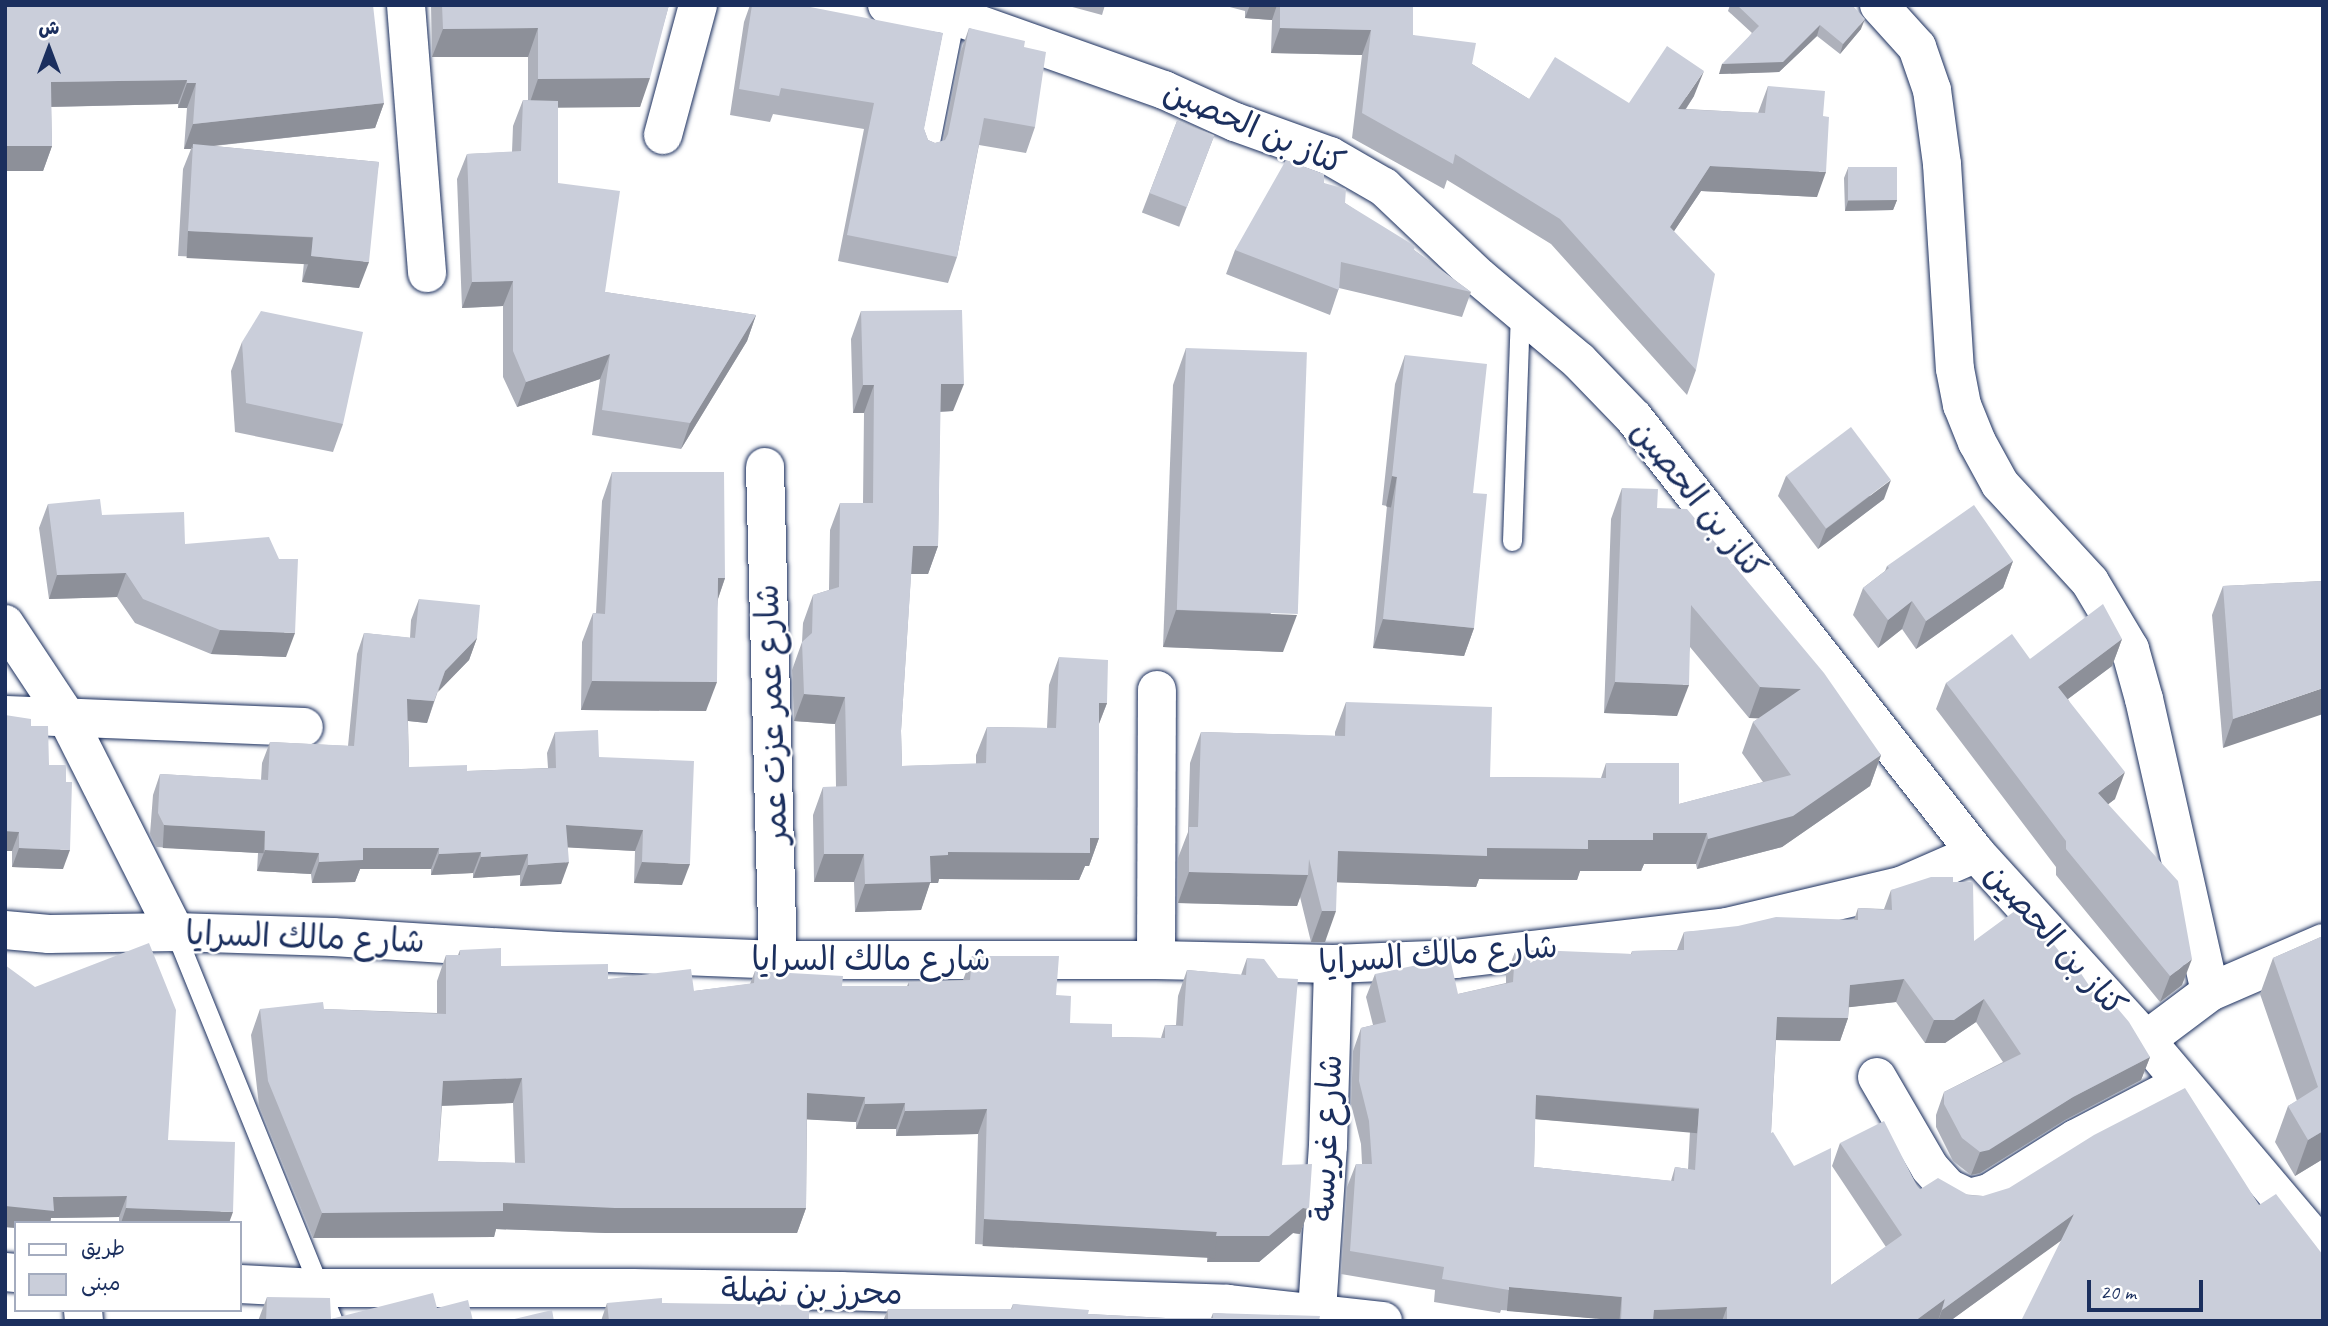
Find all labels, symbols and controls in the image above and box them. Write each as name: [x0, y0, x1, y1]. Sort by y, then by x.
north arrow: [14, 14, 84, 84]
text: ش: [39, 16, 59, 40]
street label: كناز بن الحصين: [1157, 72, 1351, 184]
street label: كناز بن الحصين: [1622, 413, 1774, 587]
street label: شارع عمر عزت عمر: [748, 583, 796, 845]
street label: كناز بن الحصين: [1976, 855, 2134, 1025]
street label: شارع مالك السرايا: [185, 914, 425, 962]
street label: شارع مالك السرايا: [1317, 927, 1559, 983]
street label: شارع مالك السرايا: [751, 940, 991, 980]
street label: شارع غريسة: [1303, 1053, 1351, 1223]
legend: [14, 1221, 242, 1312]
text: طريق: [81, 1235, 125, 1261]
scale bar: [2090, 1266, 2206, 1310]
text: مبنى: [81, 1270, 120, 1296]
street label: محرز بن نضلة: [721, 1271, 903, 1313]
text: 20 m: [2100, 1279, 2136, 1305]

